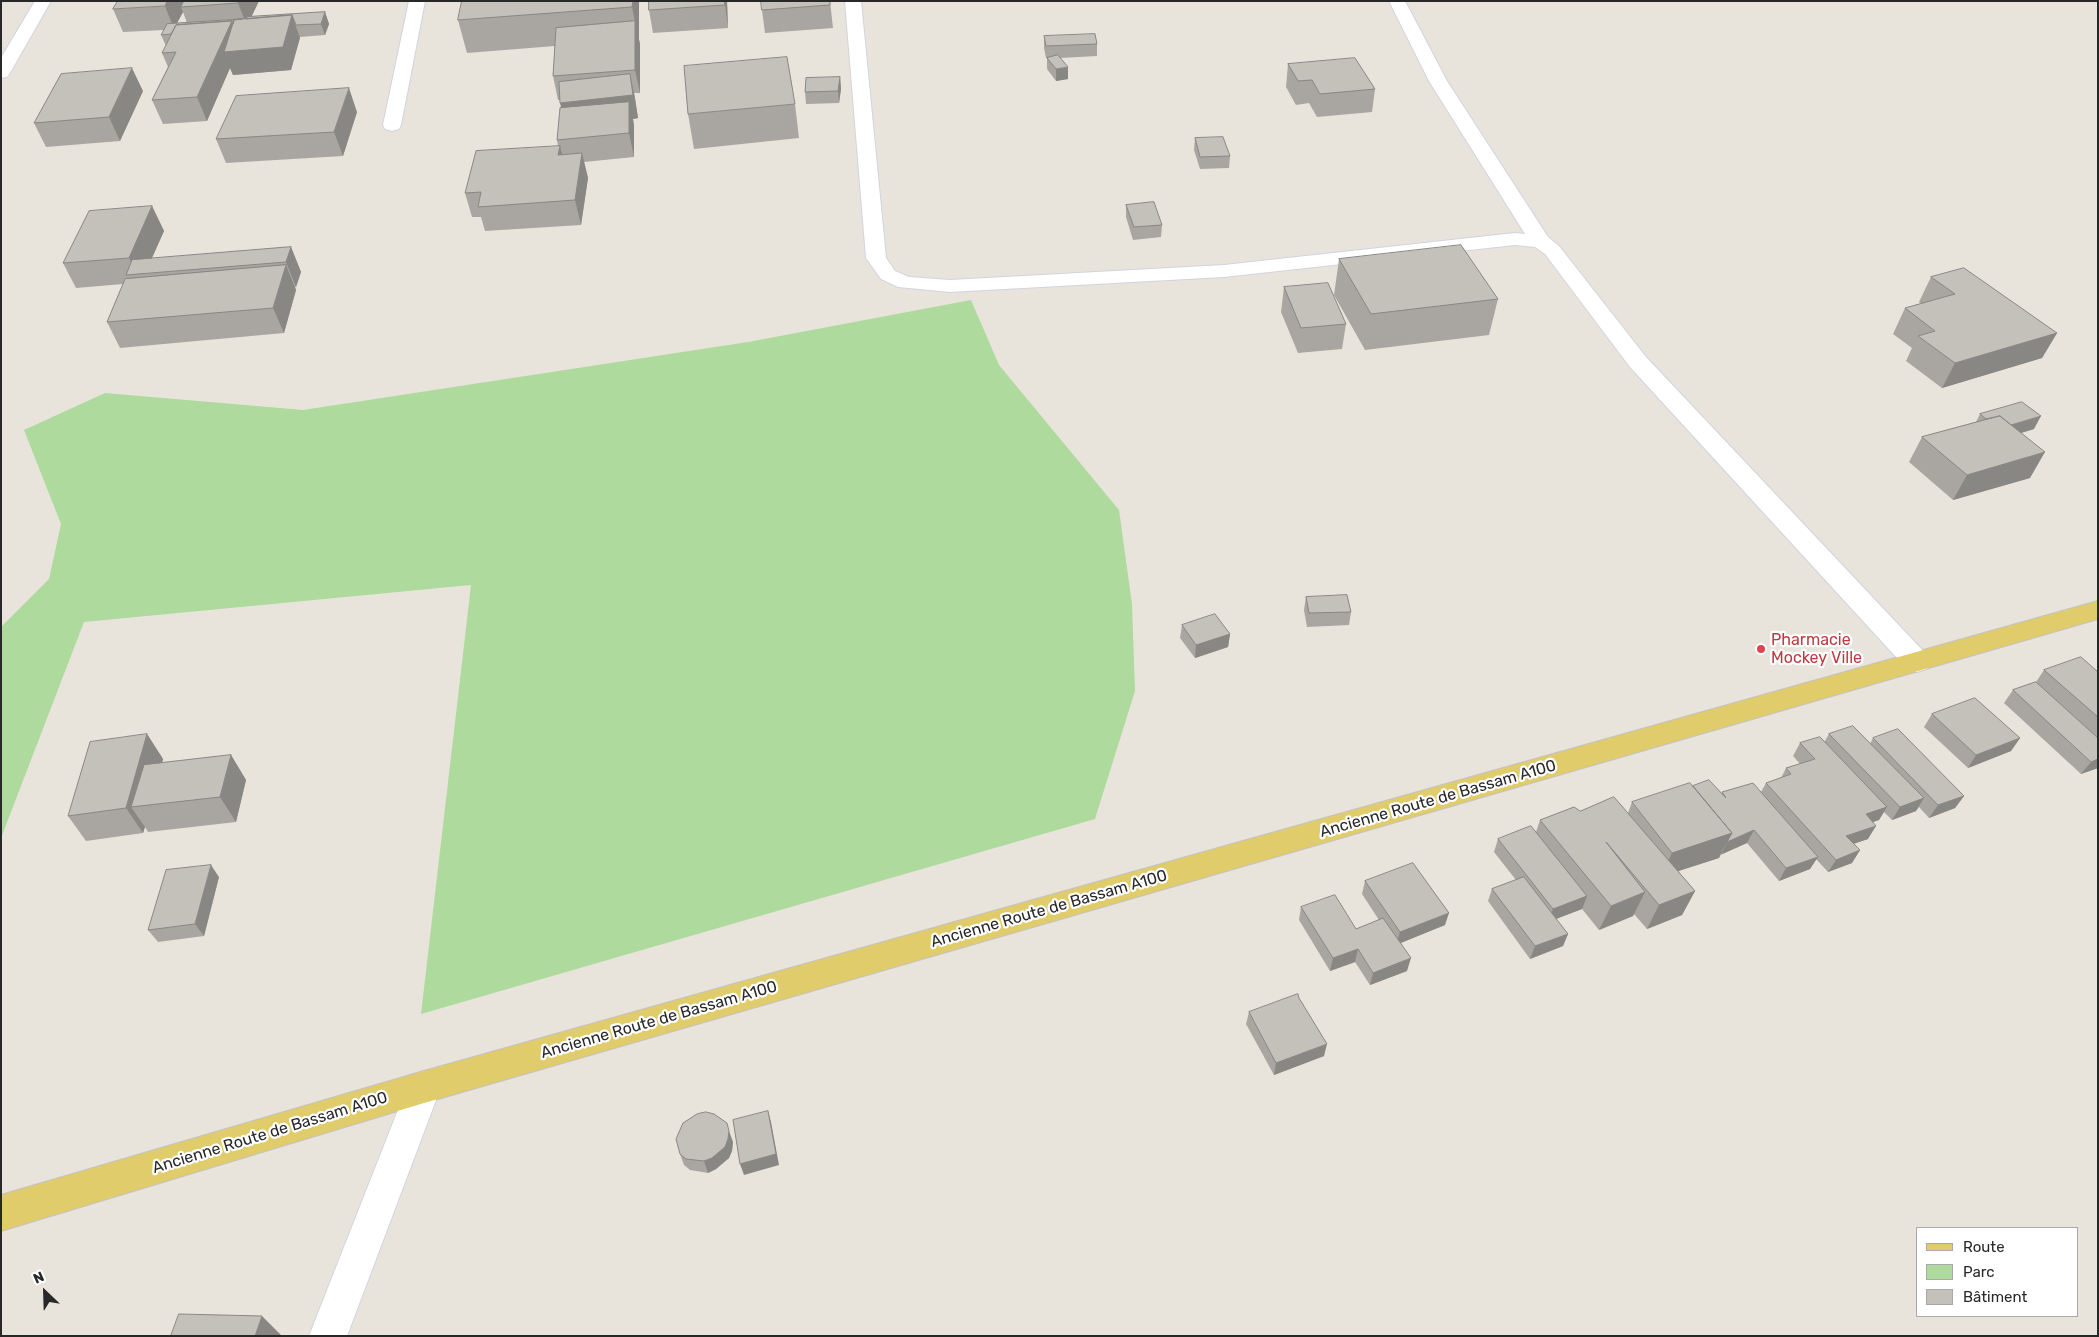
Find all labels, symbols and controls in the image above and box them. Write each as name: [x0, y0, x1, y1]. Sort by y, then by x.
place label: Pharmacie Mockey Ville: [1771, 630, 1862, 668]
marker: Pharmacie Mockey Ville: [1755, 643, 1767, 655]
street label: Ancienne Route de Bassam A100: [1318, 756, 1558, 842]
street label: Ancienne Route de Bassam A100: [929, 866, 1169, 952]
street label: Ancienne Route de Bassam A100: [539, 977, 779, 1063]
street label: Ancienne Route de Bassam A100: [150, 1088, 390, 1178]
legend: [1916, 1227, 2079, 1317]
text: Route: [1963, 1238, 2005, 1256]
text: Parc: [1963, 1263, 1995, 1281]
north arrow: [20, 1267, 70, 1317]
text: N: [31, 1268, 47, 1288]
text: Bâtiment: [1963, 1288, 2027, 1306]

